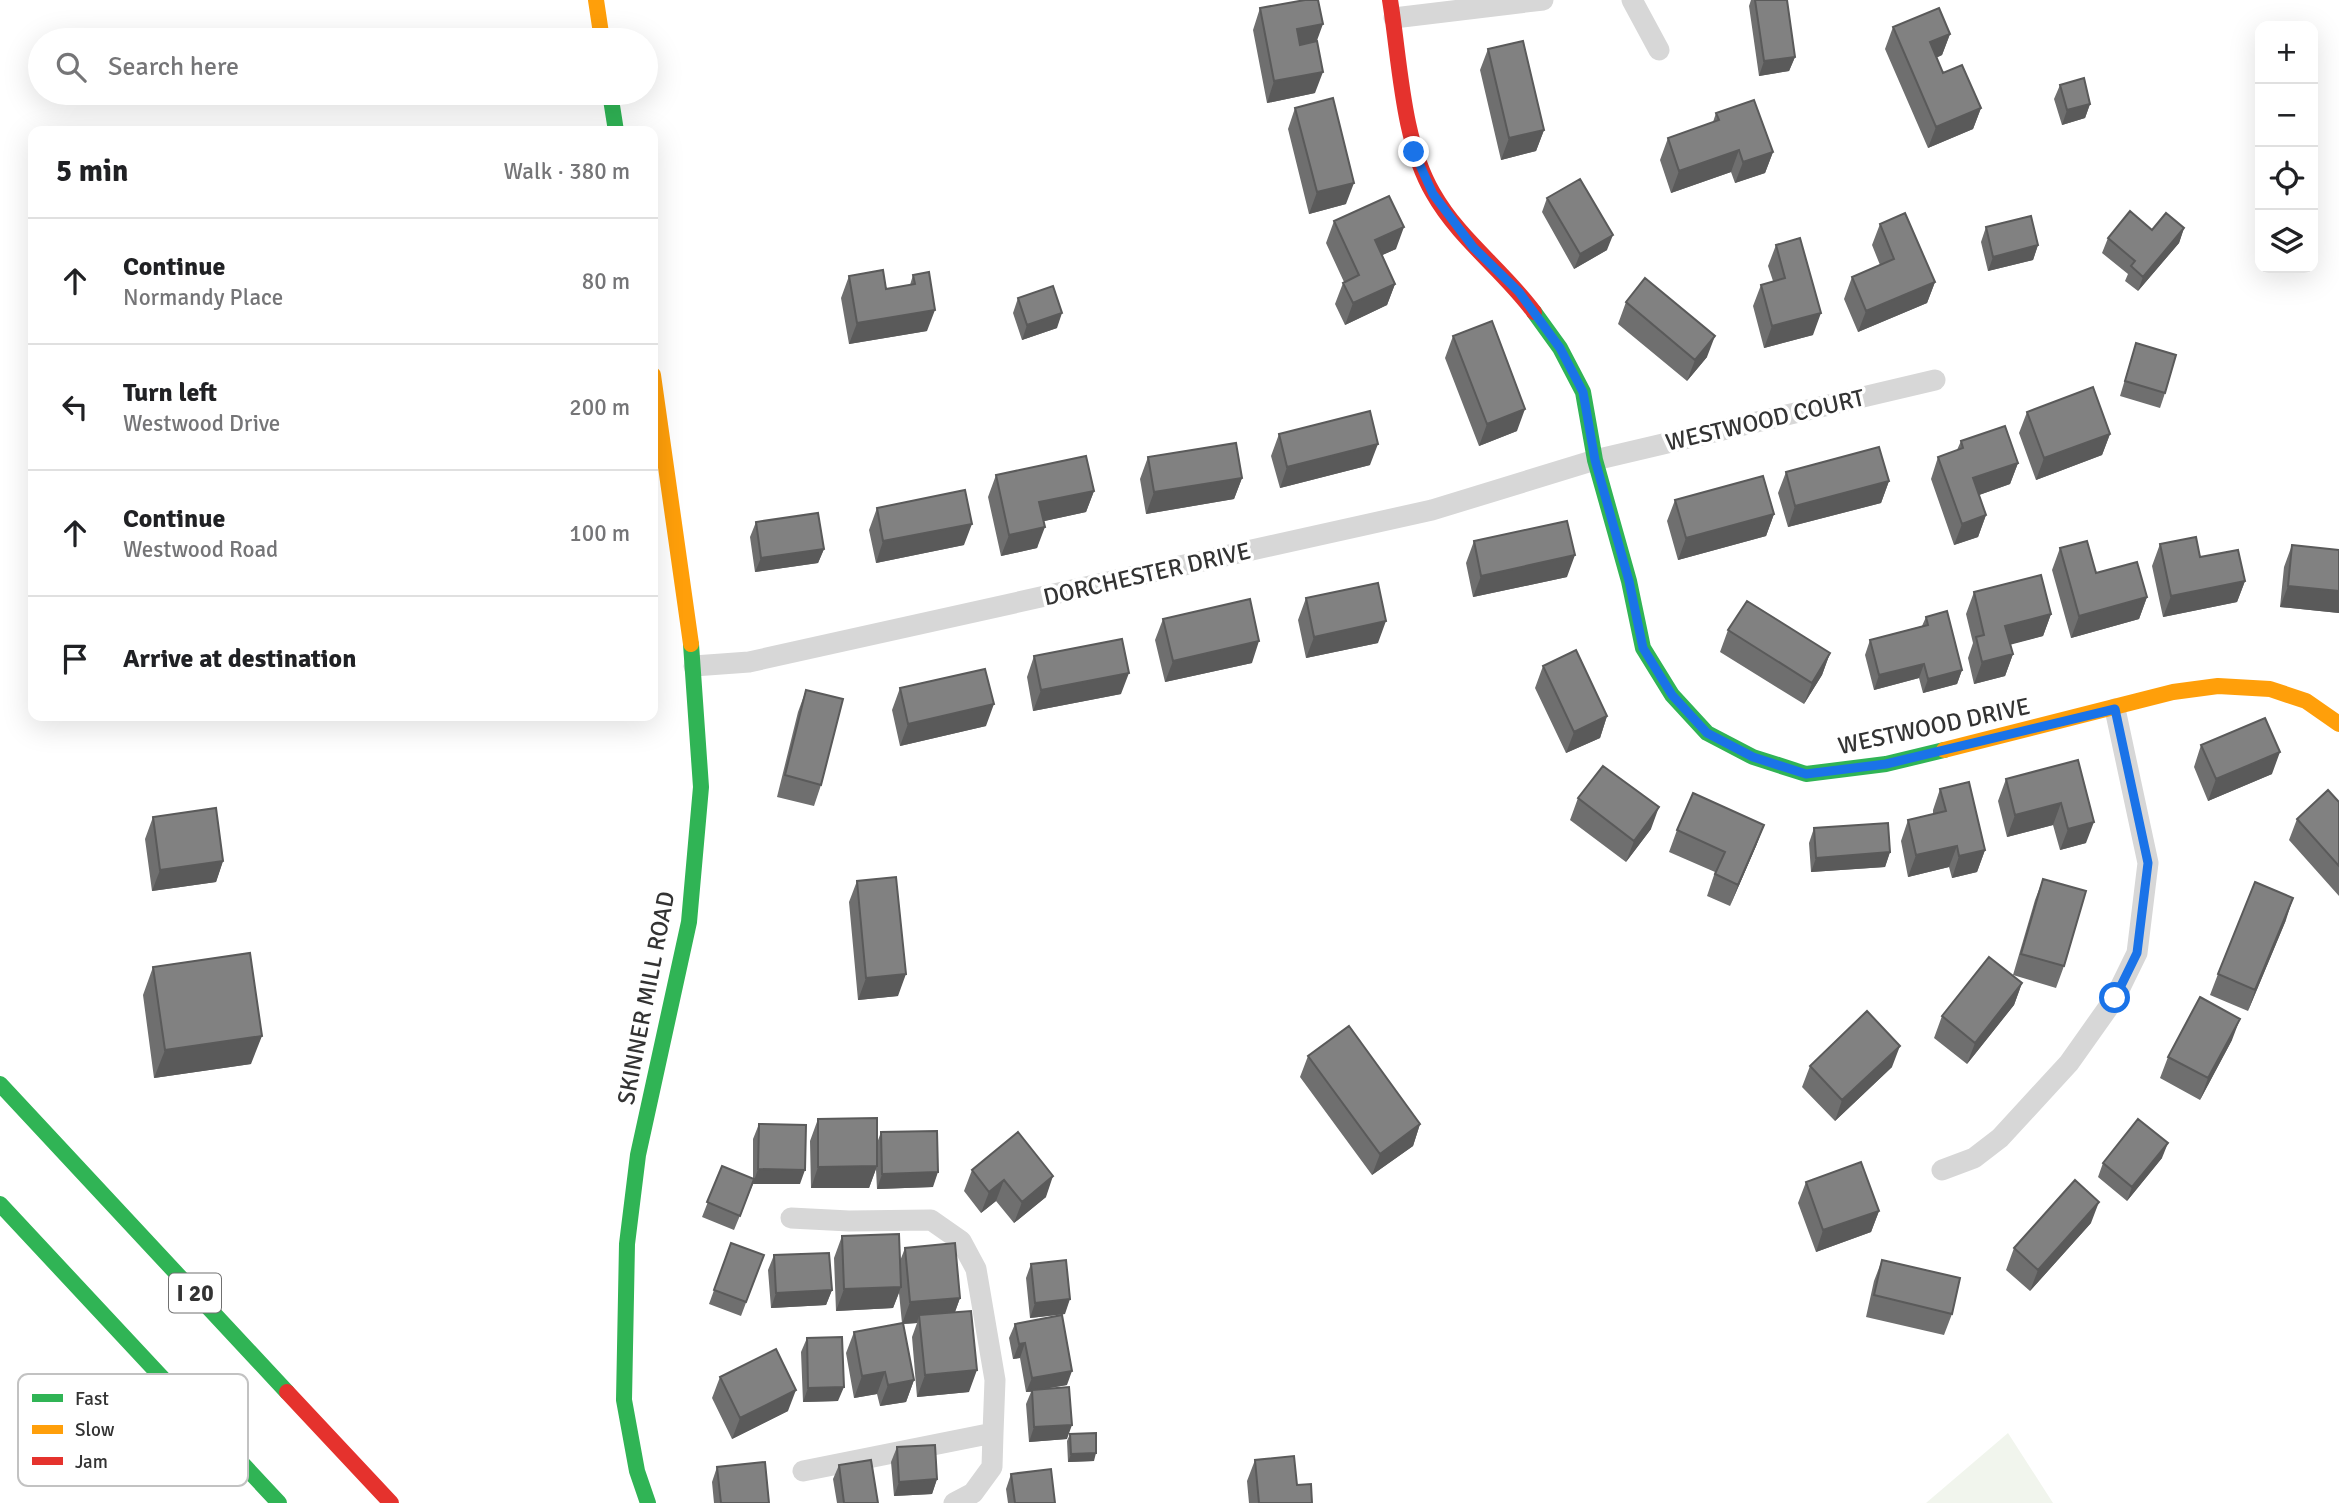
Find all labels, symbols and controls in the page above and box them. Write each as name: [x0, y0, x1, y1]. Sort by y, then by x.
map controls: [2255, 21, 2318, 273]
button: +: [2255, 21, 2318, 84]
search box: [28, 28, 658, 105]
icon: search: [52, 48, 90, 86]
text: Search here: [108, 51, 239, 83]
button: −: [2255, 84, 2318, 147]
route end: [1398, 136, 1429, 167]
button: locate: [2255, 147, 2318, 210]
text: 5 min: [56, 153, 128, 190]
text: Walk · 380 m: [504, 157, 630, 186]
button: layers: [2255, 210, 2318, 273]
text: Continue: [123, 251, 225, 283]
icon: ahead: [56, 262, 94, 300]
text: 80 m: [582, 267, 630, 296]
text: Normandy Place: [123, 283, 283, 312]
text: Turn left: [123, 377, 217, 409]
street label: WESTWOOD COURT: [1663, 382, 1868, 457]
icon: left: [56, 388, 94, 426]
text: 200 m: [569, 393, 630, 422]
text: Westwood Drive: [123, 409, 280, 438]
text: Continue: [123, 503, 225, 535]
icon: ahead: [56, 514, 94, 552]
text: 100 m: [569, 519, 630, 548]
text: Westwood Road: [123, 535, 278, 564]
street label: DORCHESTER DRIVE: [1040, 536, 1254, 612]
icon: arrive: [56, 640, 94, 678]
text: Arrive at destination: [123, 643, 356, 675]
street label: WESTWOOD DRIVE: [1835, 691, 2033, 761]
street label: SKINNER MILL ROAD: [611, 889, 681, 1107]
route start: [2099, 982, 2130, 1013]
road number: I 20: [169, 1274, 221, 1312]
legend: [18, 1374, 248, 1486]
text: Fast: [75, 1387, 109, 1411]
text: Slow: [75, 1418, 115, 1442]
text: Jam: [75, 1450, 108, 1474]

